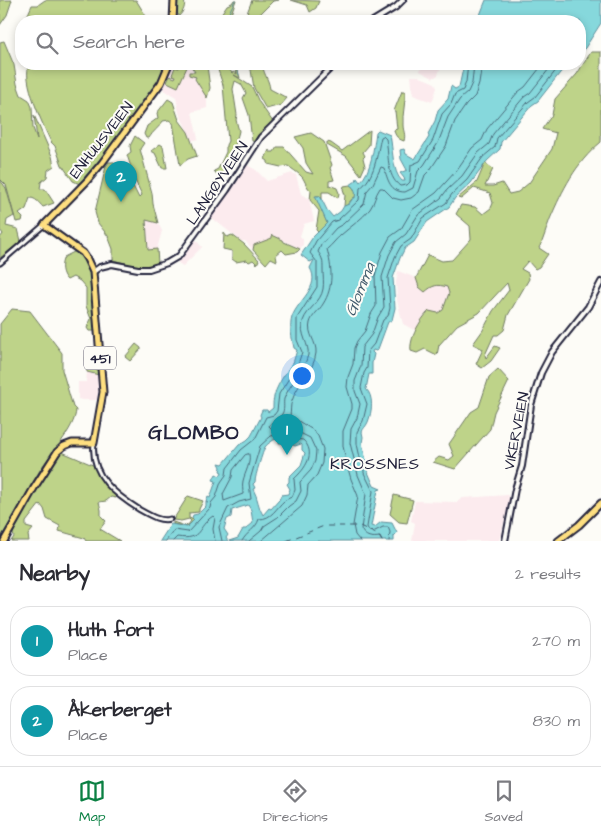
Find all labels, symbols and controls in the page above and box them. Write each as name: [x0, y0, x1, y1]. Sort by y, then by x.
search box: [15, 15, 586, 70]
icon: search: [33, 29, 61, 57]
text: Search here: [73, 29, 185, 56]
street label: ENHUUSVEIEN: [65, 97, 138, 183]
street label: LANGØYVEIEN: [182, 137, 253, 229]
pin: 2: [105, 161, 137, 202]
water label: Glomma: [339, 259, 381, 319]
road number: 451: [84, 346, 116, 369]
your location: [289, 363, 315, 389]
street label: VIKERVEIEN: [499, 390, 534, 472]
pin: 1: [271, 414, 303, 455]
district label: GLOMBO: [148, 419, 240, 447]
district label: KROSSNES: [330, 453, 420, 475]
text: Nearby: [20, 559, 90, 588]
text: 2 results: [515, 563, 581, 585]
text: Huth fort: [68, 617, 154, 644]
text: 1: [36, 630, 38, 652]
text: 270 m: [532, 630, 580, 652]
text: Place: [68, 644, 108, 666]
text: Åkerberget: [68, 697, 172, 724]
text: 2: [32, 710, 42, 732]
text: 830 m: [533, 710, 580, 732]
text: Place: [68, 724, 108, 746]
tab: Map: [78, 777, 106, 827]
tab: Directions: [263, 777, 328, 827]
tab: Saved: [485, 777, 523, 827]

